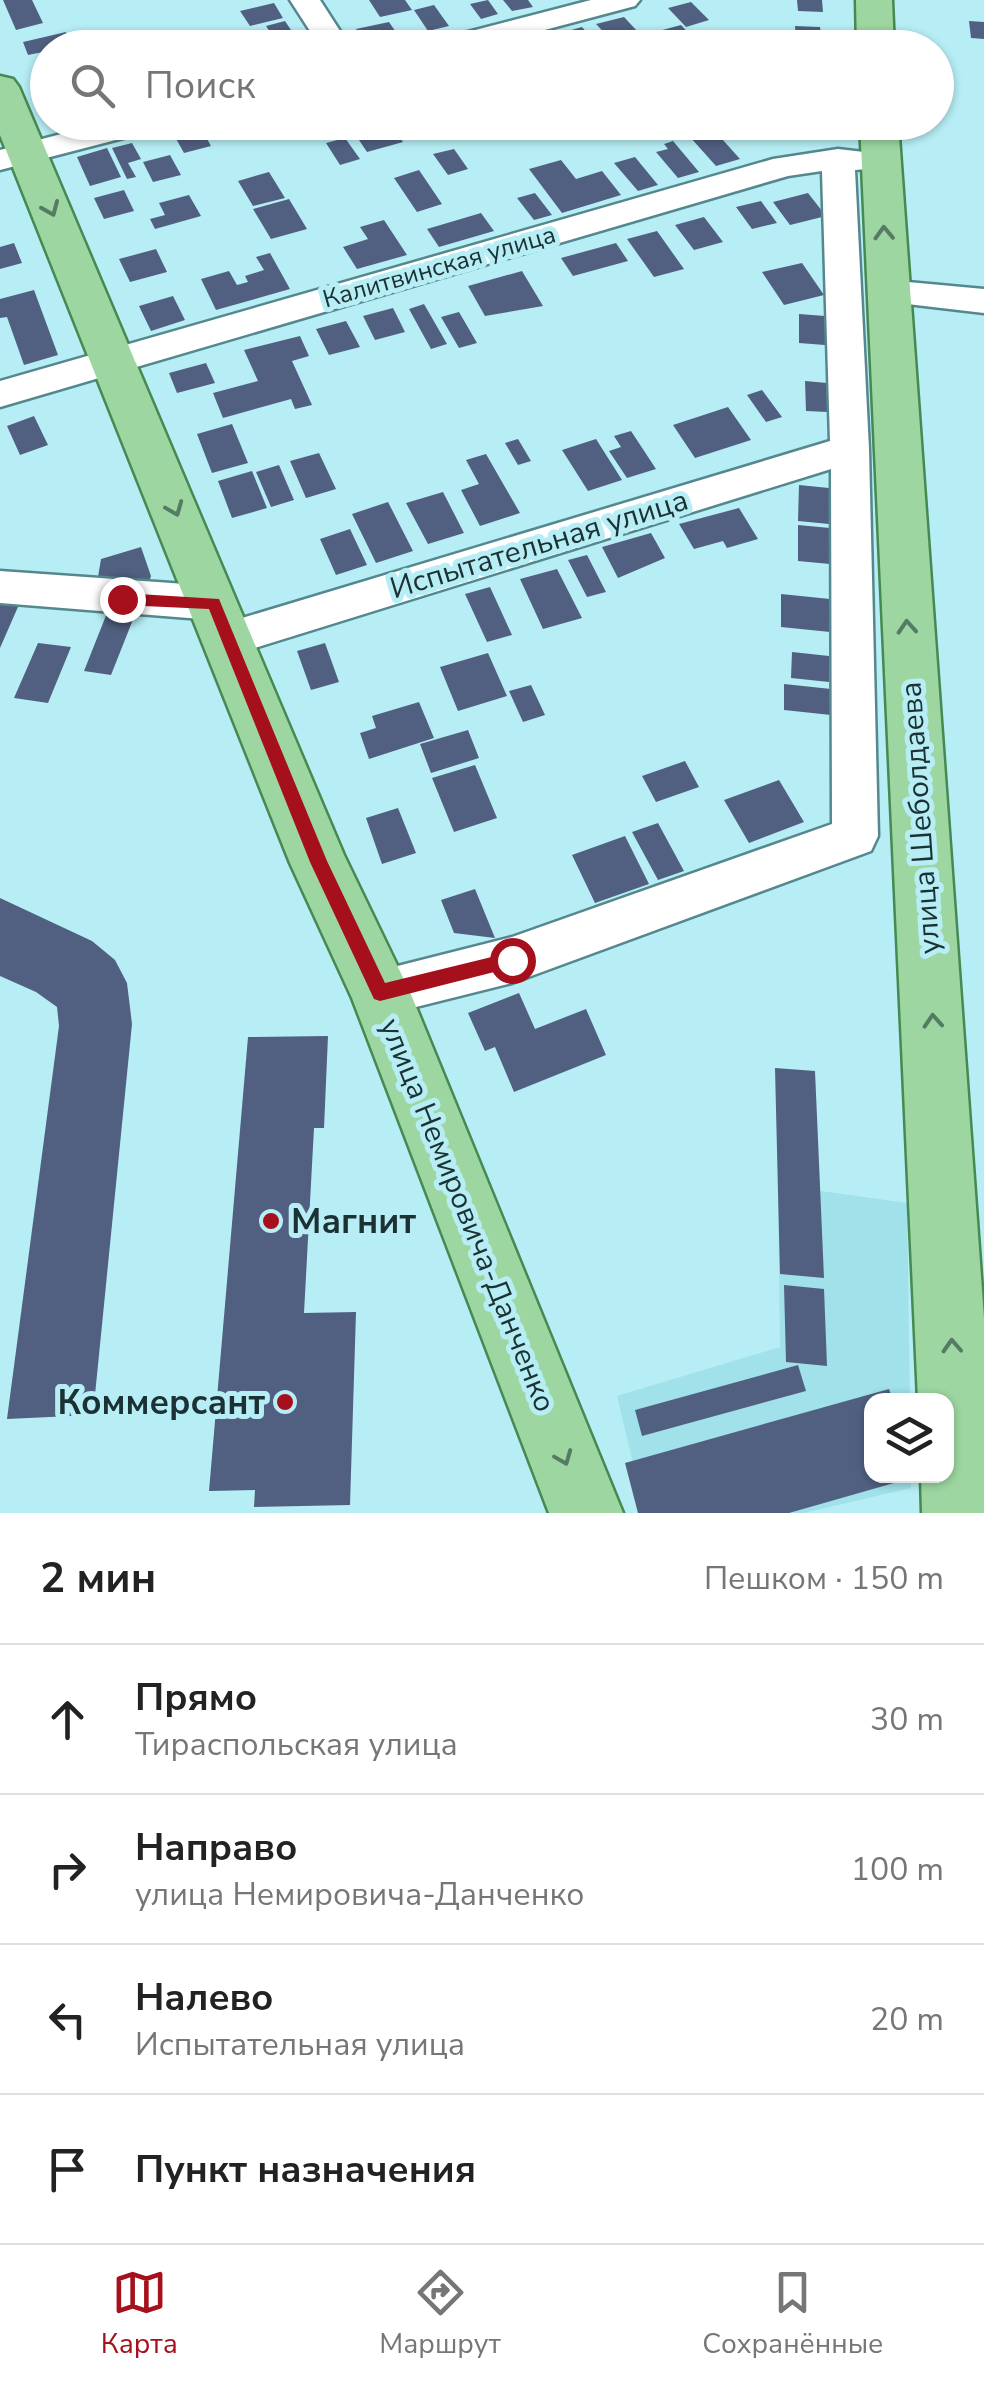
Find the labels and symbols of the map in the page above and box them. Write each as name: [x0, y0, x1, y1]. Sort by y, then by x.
one-way arrow: [40, 199, 60, 217]
street label: Калитвинская улица: [319, 217, 560, 316]
one-way arrow: [873, 224, 894, 240]
street label: Испытательная улица: [385, 480, 693, 609]
one-way arrow: [164, 500, 184, 517]
route end: [100, 577, 146, 623]
one-way arrow: [897, 619, 919, 635]
street label: улица Шеболдаева: [891, 680, 950, 956]
route start: [490, 938, 536, 984]
street label: улица Немировича-Данченко: [370, 1012, 565, 1418]
one-way arrow: [923, 1013, 944, 1029]
place label: Магнит: [291, 1198, 416, 1245]
marker: Магнит: [260, 1210, 282, 1232]
one-way arrow: [942, 1337, 963, 1353]
place label: Коммерсант: [58, 1379, 265, 1426]
marker: Коммерсант: [274, 1391, 296, 1413]
one-way arrow: [552, 1448, 572, 1465]

